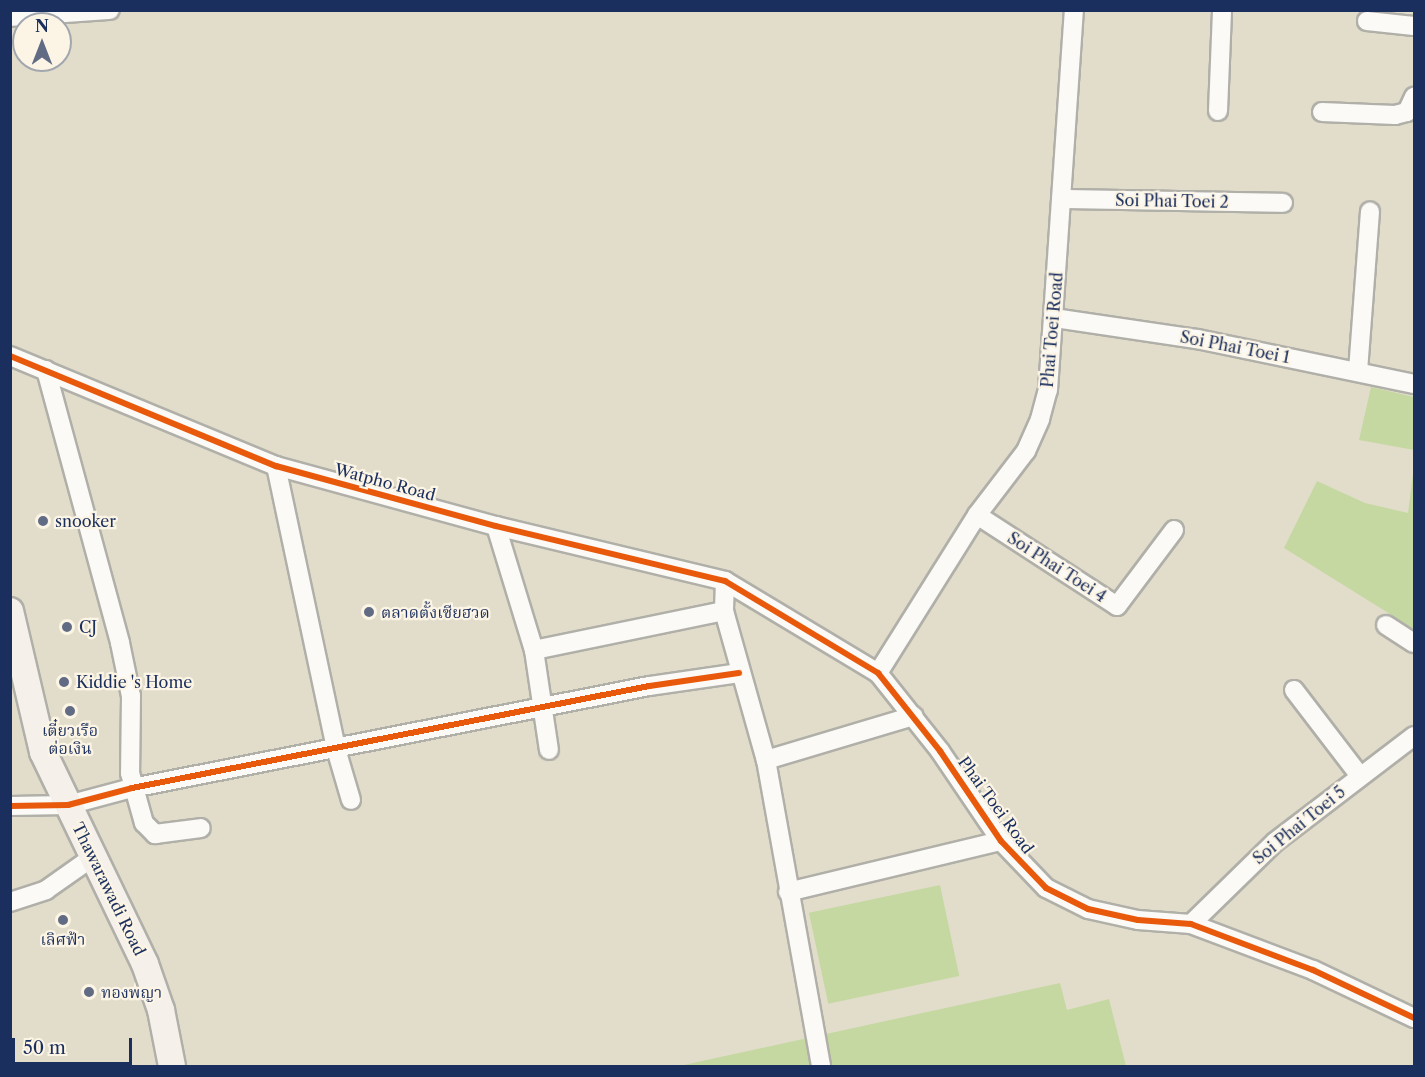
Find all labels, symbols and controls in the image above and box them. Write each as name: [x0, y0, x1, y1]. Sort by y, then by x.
north arrow: [12, 12, 72, 72]
text: N: [35, 16, 49, 36]
street label: Soi Phai Toei 2: [1115, 190, 1229, 212]
street label: Phai Toei Road: [1037, 271, 1067, 389]
street label: Soi Phai Toei 1: [1178, 327, 1292, 367]
street label: Watpho Road: [332, 459, 438, 505]
place label: snooker: [55, 511, 116, 531]
marker: snooker: [36, 514, 50, 528]
street label: Soi Phai Toei 4: [1004, 528, 1110, 606]
place label: ตลาดตั้งเซียฮวด: [381, 602, 490, 622]
marker: ตลาดตั้งเซียฮวด: [362, 605, 376, 619]
place label: CJ: [79, 617, 97, 637]
marker: CJ: [60, 620, 74, 634]
place label: Kiddie 's Home: [76, 672, 192, 692]
marker: Kiddie 's Home: [57, 675, 71, 689]
marker: เตี๋ยวเรือ ต่อเงิน: [63, 704, 77, 718]
place label: เตี๋ยวเรือ ต่อเงิน: [42, 720, 98, 758]
street label: Phai Toei Road: [954, 752, 1038, 858]
street label: Soi Phai Toei 5: [1249, 782, 1349, 868]
street label: Thawarawadi Road: [68, 819, 150, 959]
marker: เลิศฟ้า: [56, 913, 70, 927]
place label: เลิศฟ้า: [41, 929, 85, 949]
place label: ทองพญา: [101, 982, 162, 1002]
marker: ทองพญา: [82, 985, 96, 999]
scale bar: [15, 1026, 135, 1064]
text: 50 m: [23, 1037, 66, 1059]

